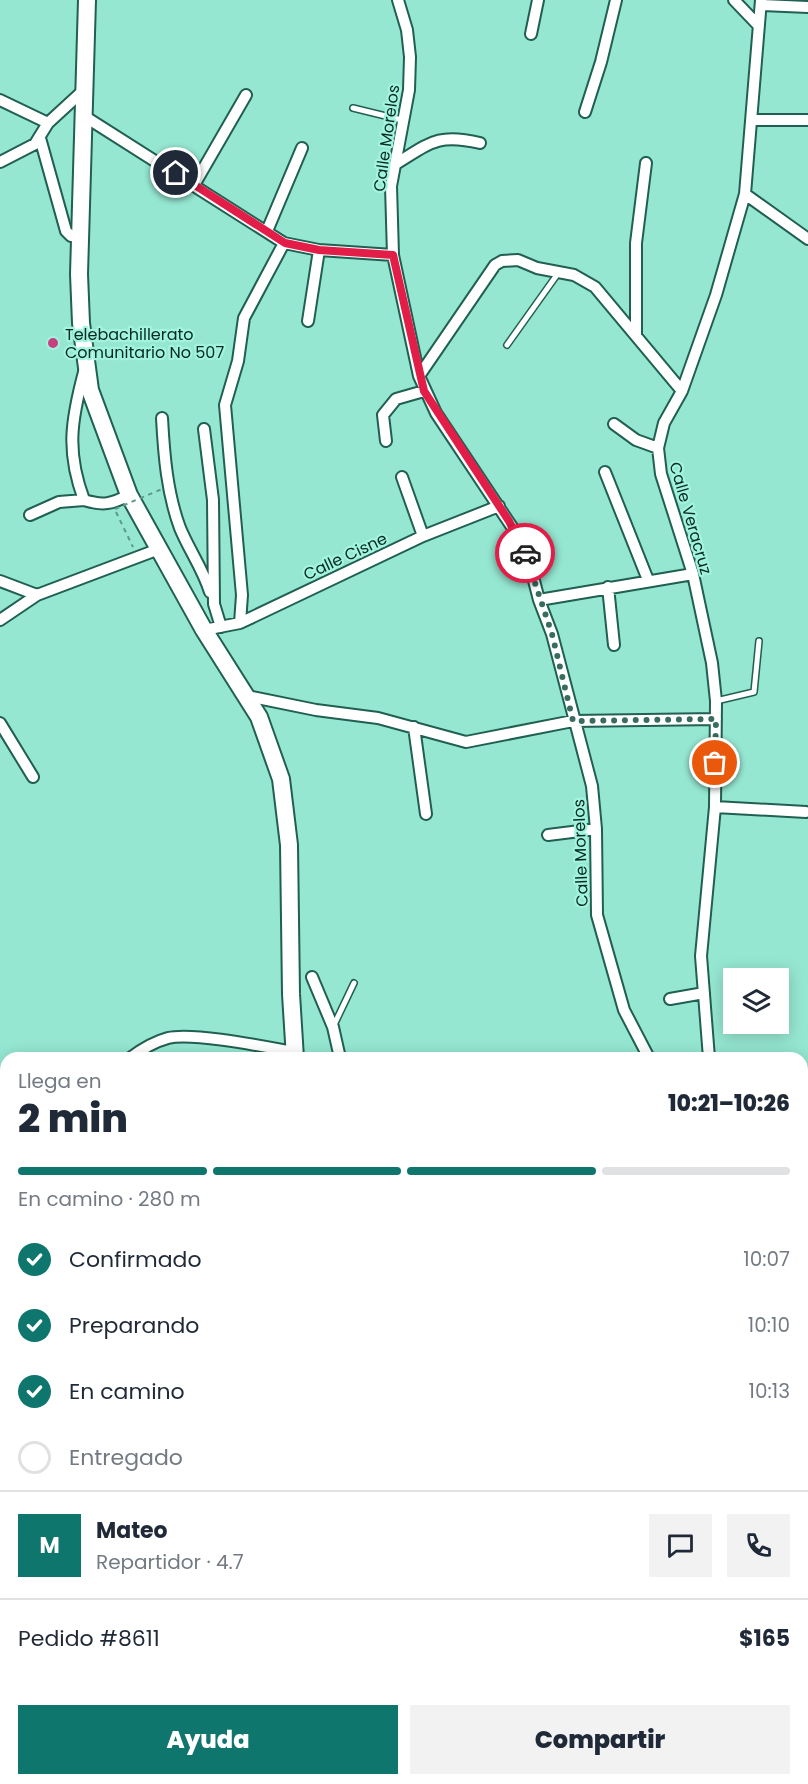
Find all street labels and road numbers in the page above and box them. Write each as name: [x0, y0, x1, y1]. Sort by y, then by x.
street label: Calle Morelos: [368, 83, 405, 193]
street label: Calle Veracruz: [663, 459, 718, 577]
street label: Calle Cisne: [300, 527, 391, 586]
street label: Calle Morelos: [567, 799, 594, 907]

